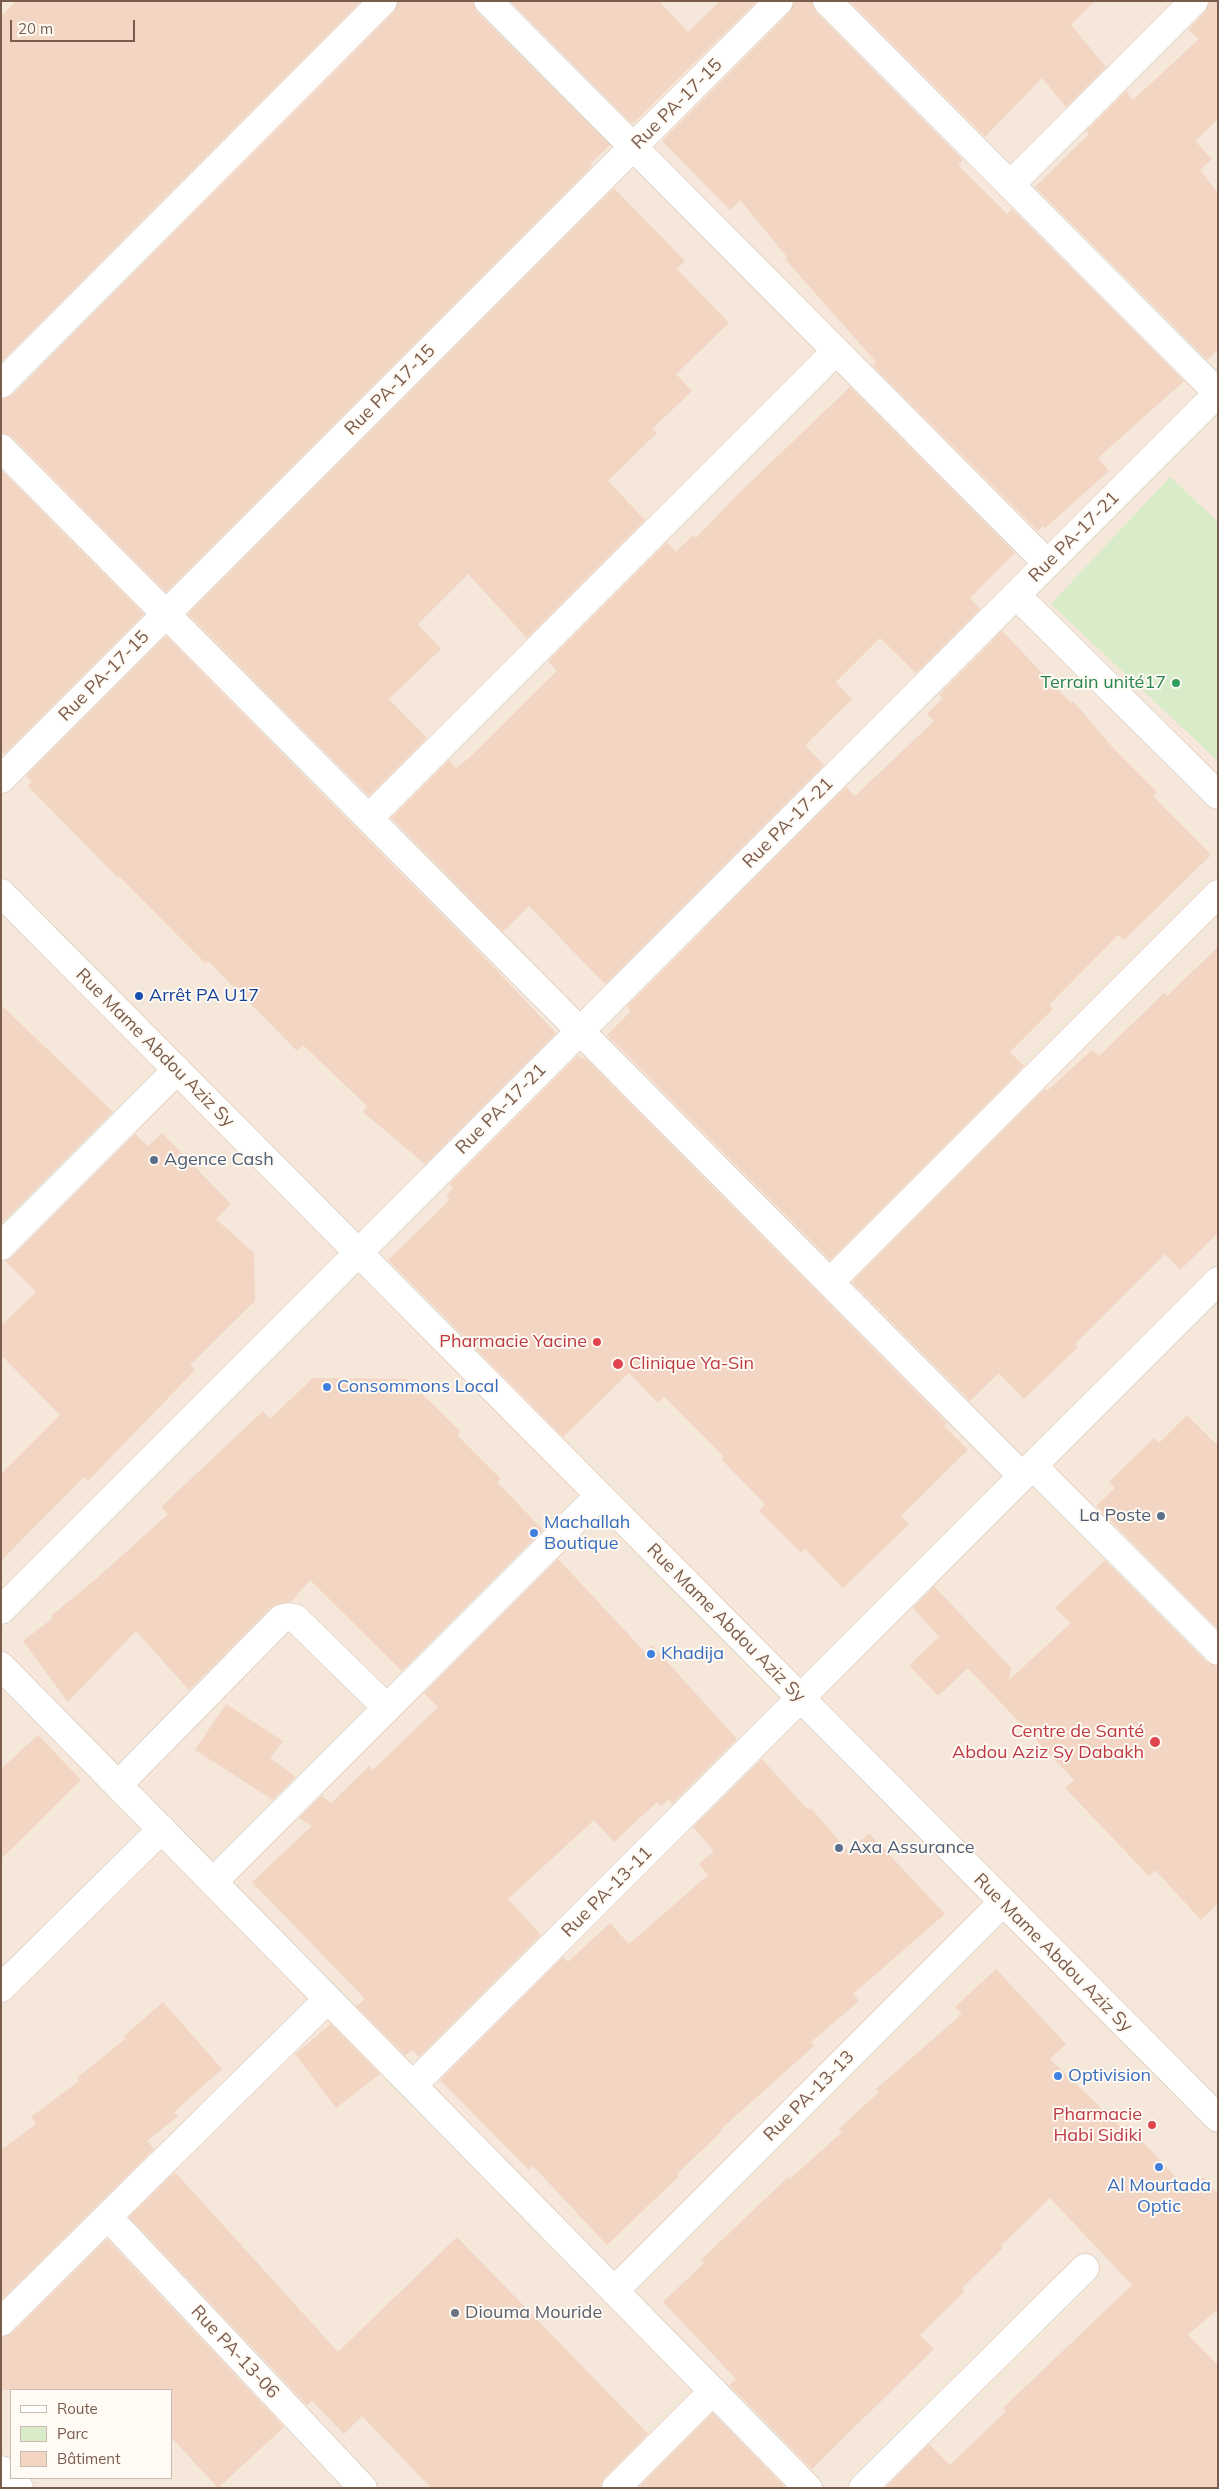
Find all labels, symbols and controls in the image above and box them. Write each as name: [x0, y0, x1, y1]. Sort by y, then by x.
scale bar: [12, 10, 138, 42]
text: 20 m: [18, 19, 53, 38]
street label: Rue PA-17-15: [627, 54, 727, 154]
street label: Rue PA-17-15: [340, 340, 440, 440]
street label: Rue PA-17-21: [1024, 487, 1124, 587]
street label: Rue PA-17-15: [54, 626, 154, 726]
place label: Terrain unité17: [1041, 672, 1166, 694]
marker: Terrain unité17: [1170, 677, 1182, 689]
street label: Rue PA-17-21: [738, 773, 838, 873]
street label: Rue Mame Abdou Aziz Sy: [71, 964, 239, 1132]
place label: Arrêt PA U17: [149, 985, 259, 1007]
marker: Arrêt PA U17: [133, 990, 145, 1002]
street label: Rue PA-17-21: [451, 1059, 551, 1159]
place label: Agence Cash: [164, 1149, 274, 1171]
marker: Agence Cash: [148, 1154, 160, 1166]
place label: Pharmacie Yacine: [439, 1331, 587, 1353]
marker: Pharmacie Yacine: [591, 1336, 603, 1348]
place label: Clinique Ya-Sin: [629, 1353, 754, 1375]
marker: Clinique Ya-Sin: [611, 1357, 625, 1371]
place label: Consommons Local: [337, 1376, 499, 1398]
marker: Consommons Local: [321, 1381, 333, 1393]
place label: La Poste: [1079, 1505, 1151, 1527]
marker: La Poste: [1155, 1510, 1167, 1522]
place label: Machallah Boutique: [544, 1512, 630, 1555]
marker: Machallah Boutique: [528, 1527, 540, 1539]
street label: Rue Mame Abdou Aziz Sy: [642, 1539, 810, 1707]
place label: Khadija: [661, 1643, 724, 1665]
marker: Khadija: [645, 1648, 657, 1660]
place label: Centre de Santé Abdou Aziz Sy Dabakh: [952, 1721, 1144, 1764]
marker: Centre de Santé Abdou Aziz Sy Dabakh: [1148, 1735, 1162, 1749]
place label: Axa Assurance: [849, 1837, 975, 1859]
street label: Rue PA-13-11: [557, 1842, 657, 1942]
marker: Axa Assurance: [833, 1842, 845, 1854]
street label: Rue Mame Abdou Aziz Sy: [969, 1869, 1137, 2037]
street label: Rue PA-13-13: [759, 2046, 859, 2146]
place label: Optivision: [1068, 2065, 1151, 2087]
marker: Optivision: [1052, 2070, 1064, 2082]
place label: Pharmacie Habi Sidiki: [1053, 2104, 1142, 2146]
marker: Pharmacie Habi Sidiki: [1146, 2119, 1158, 2131]
marker: Al Mourtada Optic: [1153, 2161, 1165, 2173]
place label: Al Mourtada Optic: [1107, 2175, 1211, 2218]
street label: Rue PA-13-06: [186, 2301, 284, 2403]
place label: Diouma Mouride: [465, 2302, 602, 2324]
marker: Diouma Mouride: [449, 2307, 461, 2319]
legend: [10, 2389, 172, 2479]
text: Route: [57, 2399, 98, 2418]
text: Parc: [57, 2424, 88, 2443]
text: Bâtiment: [57, 2449, 120, 2468]

